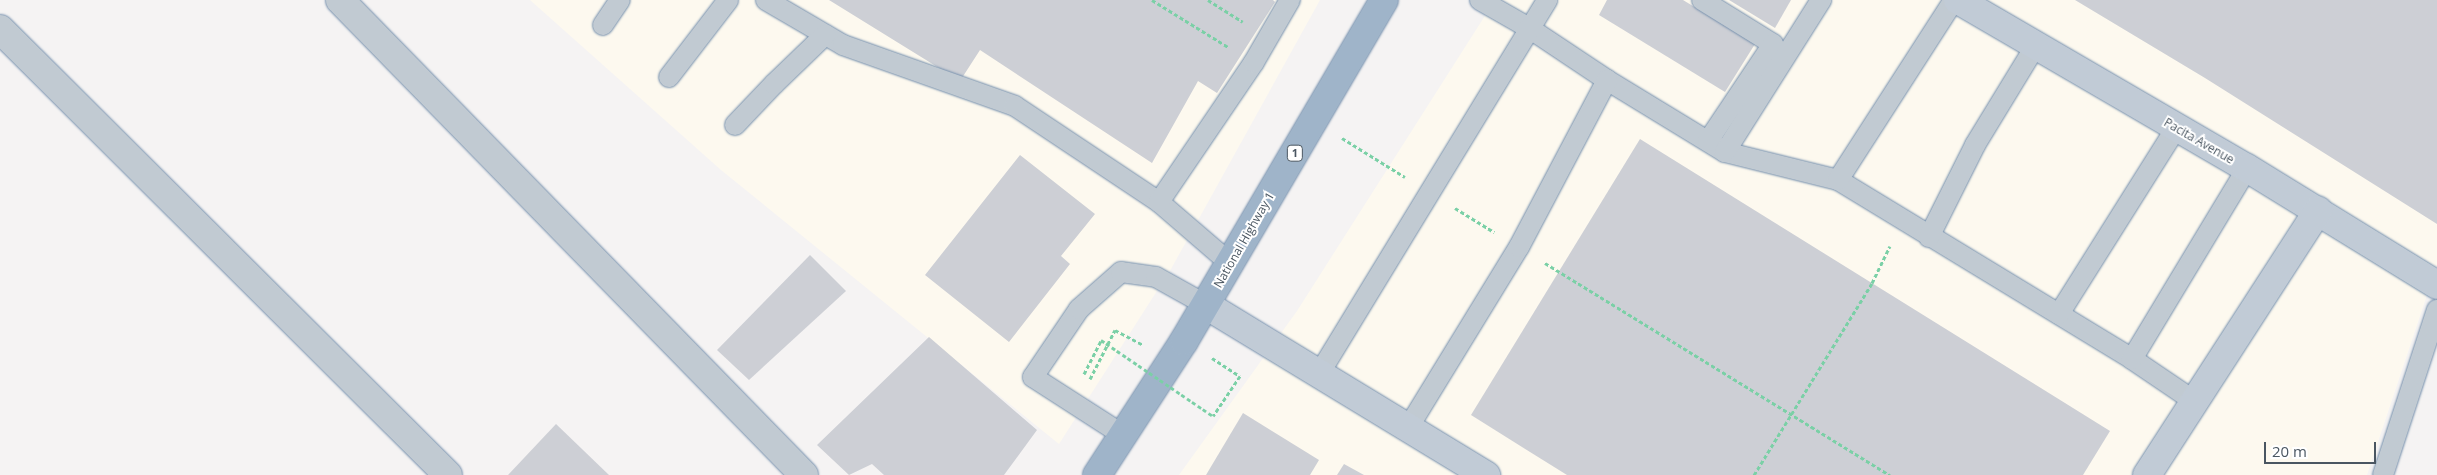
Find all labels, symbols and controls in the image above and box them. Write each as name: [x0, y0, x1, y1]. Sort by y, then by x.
street label: Pacita Avenue: [2161, 115, 2237, 167]
road number: 1: [1286, 144, 1304, 162]
street label: National Highway 1: [1211, 190, 1277, 290]
scale bar: [2267, 432, 2380, 464]
text: 20 m: [2272, 441, 2307, 461]

